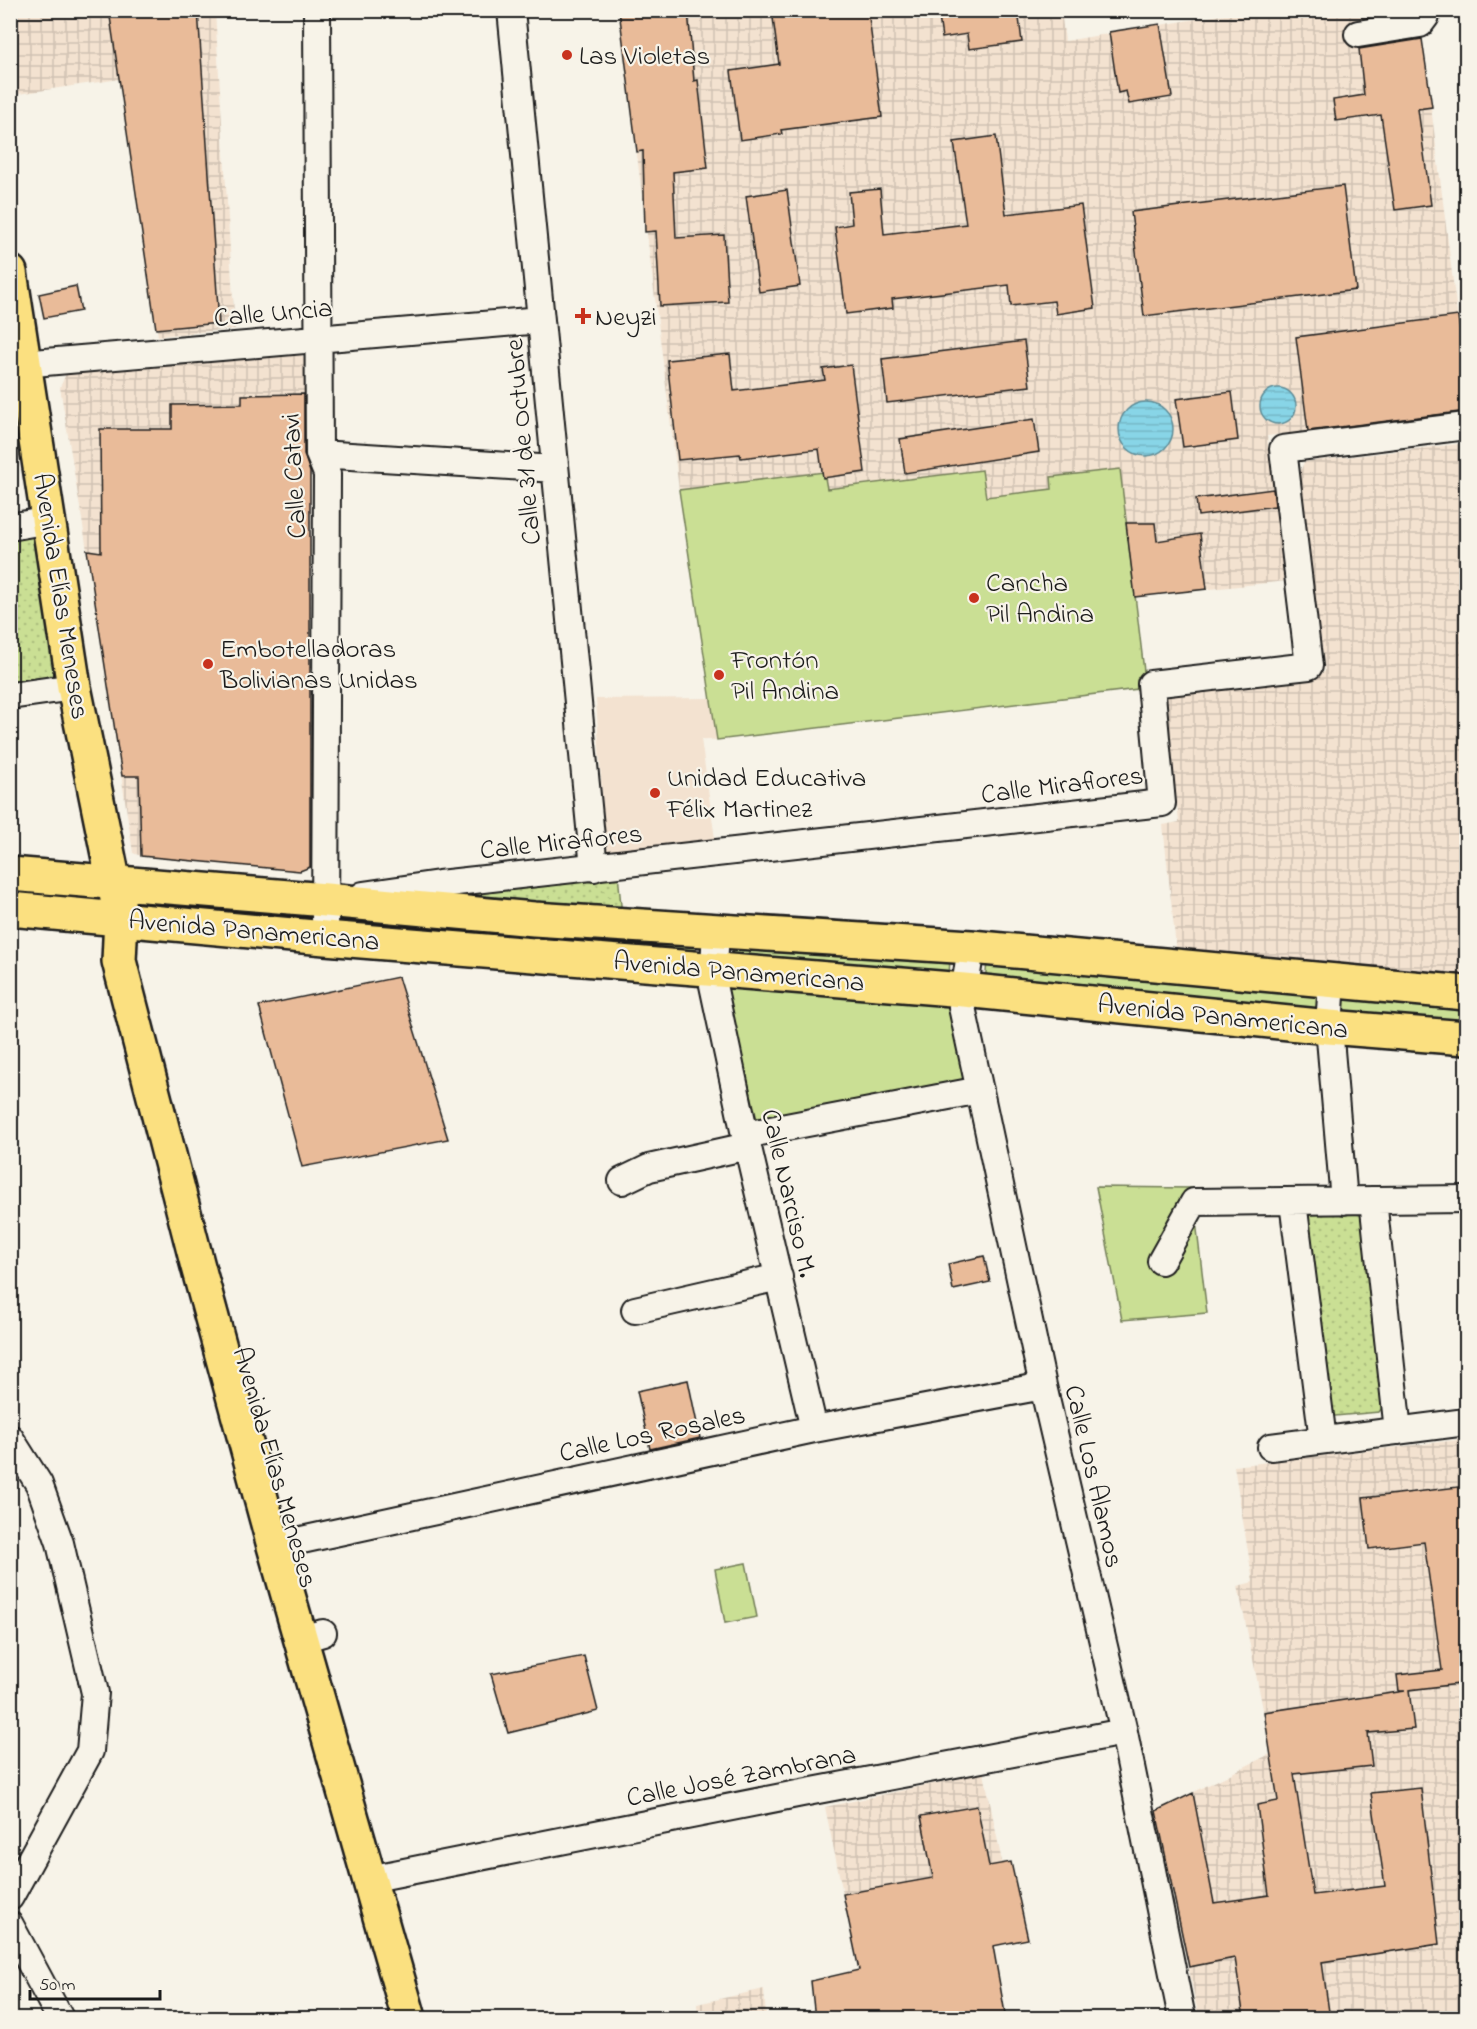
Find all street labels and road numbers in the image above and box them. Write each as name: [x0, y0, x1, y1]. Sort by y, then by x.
street label: Calle Uncia: [212, 290, 334, 339]
street label: Calle 31 de Octubre: [496, 336, 553, 546]
street label: Calle Catavi: [273, 412, 318, 540]
street label: Avenida Elías Meneses: [21, 470, 98, 722]
street label: Calle Miraflores: [979, 757, 1146, 816]
street label: Calle Miraflores: [478, 816, 645, 871]
street label: Avenida Panamericana: [127, 902, 381, 963]
street label: Avenida Panamericana: [612, 943, 866, 1004]
street label: Avenida Panamericana: [1095, 986, 1350, 1051]
street label: Calle Narciso M.: [749, 1105, 826, 1282]
street label: Avenida Elías Meneses: [221, 1343, 327, 1593]
street label: Calle Los Alamos: [1053, 1381, 1133, 1572]
street label: Calle Los Rosales: [556, 1397, 749, 1474]
street label: Calle José Zambrana: [623, 1736, 860, 1819]

